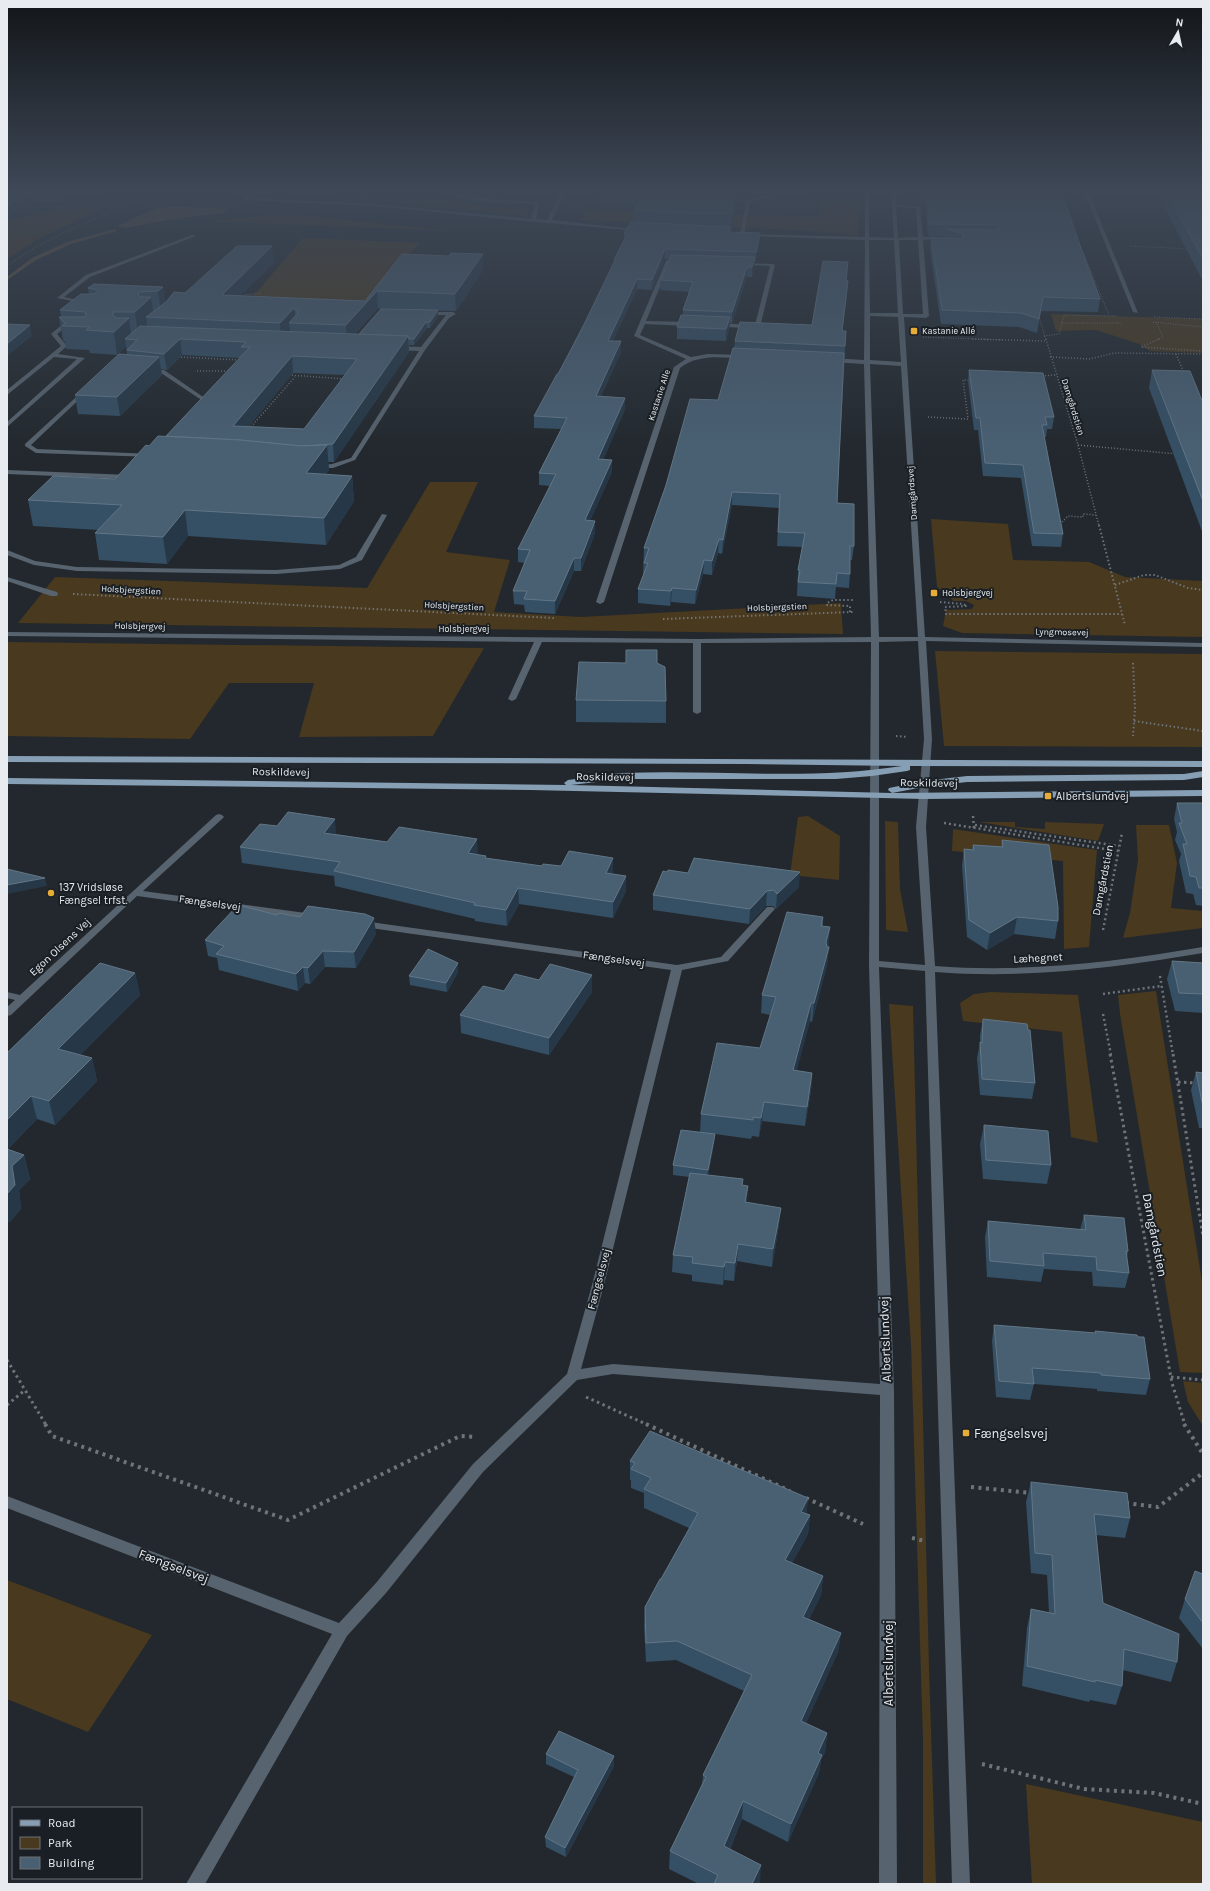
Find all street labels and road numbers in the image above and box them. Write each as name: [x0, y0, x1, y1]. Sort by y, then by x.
street label: Kastanie Alle: [646, 368, 672, 422]
street label: Damgårdstien: [1060, 377, 1086, 437]
street label: Damgårdsvej: [905, 465, 919, 521]
street label: Holsbjergstien: [101, 583, 161, 597]
street label: Holsbjergstien: [424, 599, 484, 613]
street label: Holsbjergstien: [747, 601, 807, 613]
street label: Holsbjergvej: [114, 621, 166, 631]
street label: Holsbjergvej: [438, 624, 490, 634]
street label: Lyngmosevej: [1035, 627, 1089, 637]
street label: Roskildevej: [252, 765, 310, 779]
street label: Roskildevej: [576, 770, 634, 784]
street label: Roskildevej: [900, 776, 958, 790]
street label: Damgårdstien: [1090, 843, 1116, 917]
street label: Fængselsvej: [178, 892, 242, 914]
street label: Egon Olsens Vej: [27, 915, 93, 979]
street label: Fængselsvej: [582, 948, 646, 970]
street label: Læhegnet: [1013, 950, 1063, 966]
street label: Damgårdstien: [1140, 1192, 1170, 1278]
street label: Fængselsvej: [585, 1247, 613, 1311]
street label: Albertslundvej: [876, 1296, 894, 1382]
street label: Fængselsvej: [137, 1546, 211, 1586]
street label: Albertslundvej: [881, 1620, 896, 1706]

